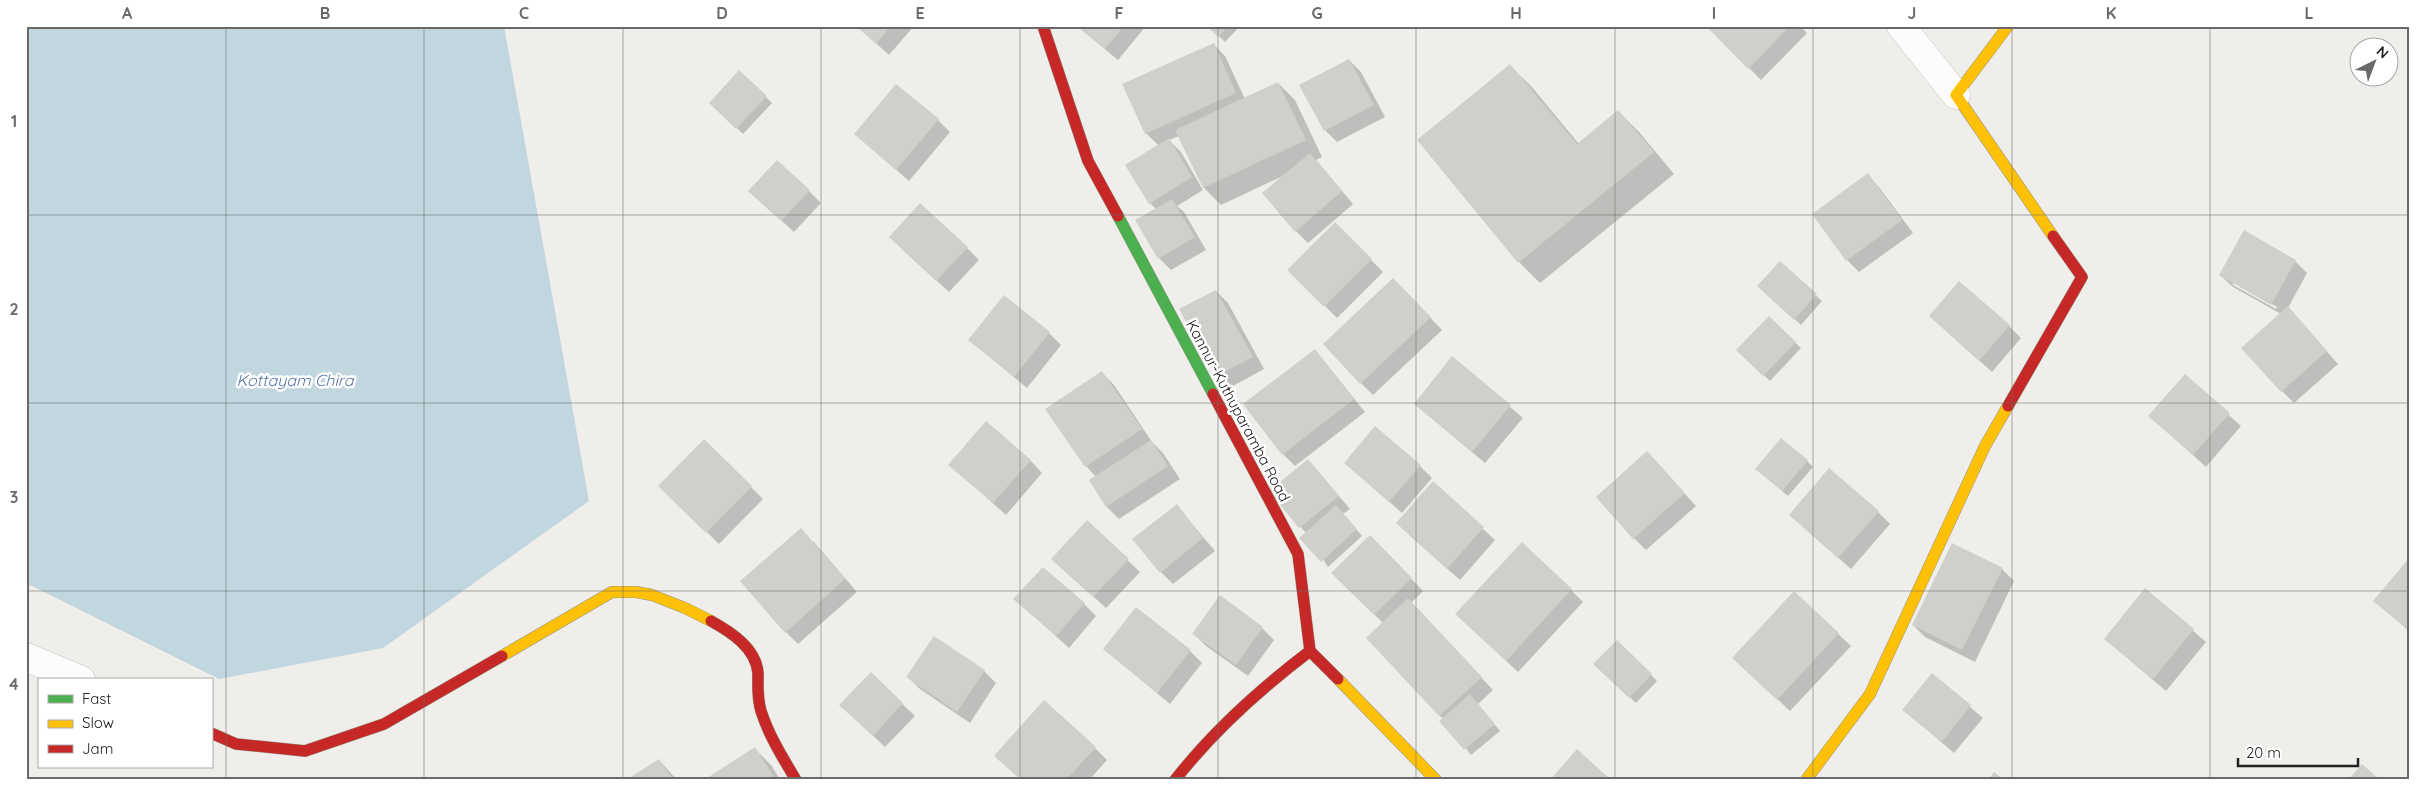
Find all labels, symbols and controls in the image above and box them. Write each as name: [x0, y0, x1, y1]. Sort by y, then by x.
text: A: [122, 3, 133, 23]
text: B: [320, 3, 330, 23]
text: C: [519, 3, 529, 23]
text: D: [716, 3, 728, 23]
text: E: [915, 3, 925, 23]
text: F: [1115, 3, 1124, 23]
text: G: [1311, 3, 1323, 23]
text: H: [1510, 3, 1522, 23]
text: I: [1712, 3, 1716, 23]
text: J: [1908, 3, 1916, 23]
text: K: [2106, 3, 2116, 23]
text: L: [2305, 3, 2314, 23]
north arrow: [2348, 38, 2398, 88]
text: N: [2373, 42, 2393, 62]
text: 1: [11, 111, 17, 131]
text: 2: [9, 299, 19, 319]
street label: Kannur-Kuthuparamba Road: [1182, 317, 1295, 505]
water label: Kottayam Chira: [236, 370, 355, 390]
text: 3: [10, 487, 18, 507]
text: 4: [9, 674, 19, 694]
legend: [38, 678, 212, 768]
text: Fast: [82, 689, 111, 708]
text: Slow: [82, 713, 114, 732]
scale bar: [2238, 736, 2358, 768]
text: Jam: [82, 739, 113, 758]
text: 20 m: [2246, 743, 2281, 762]

